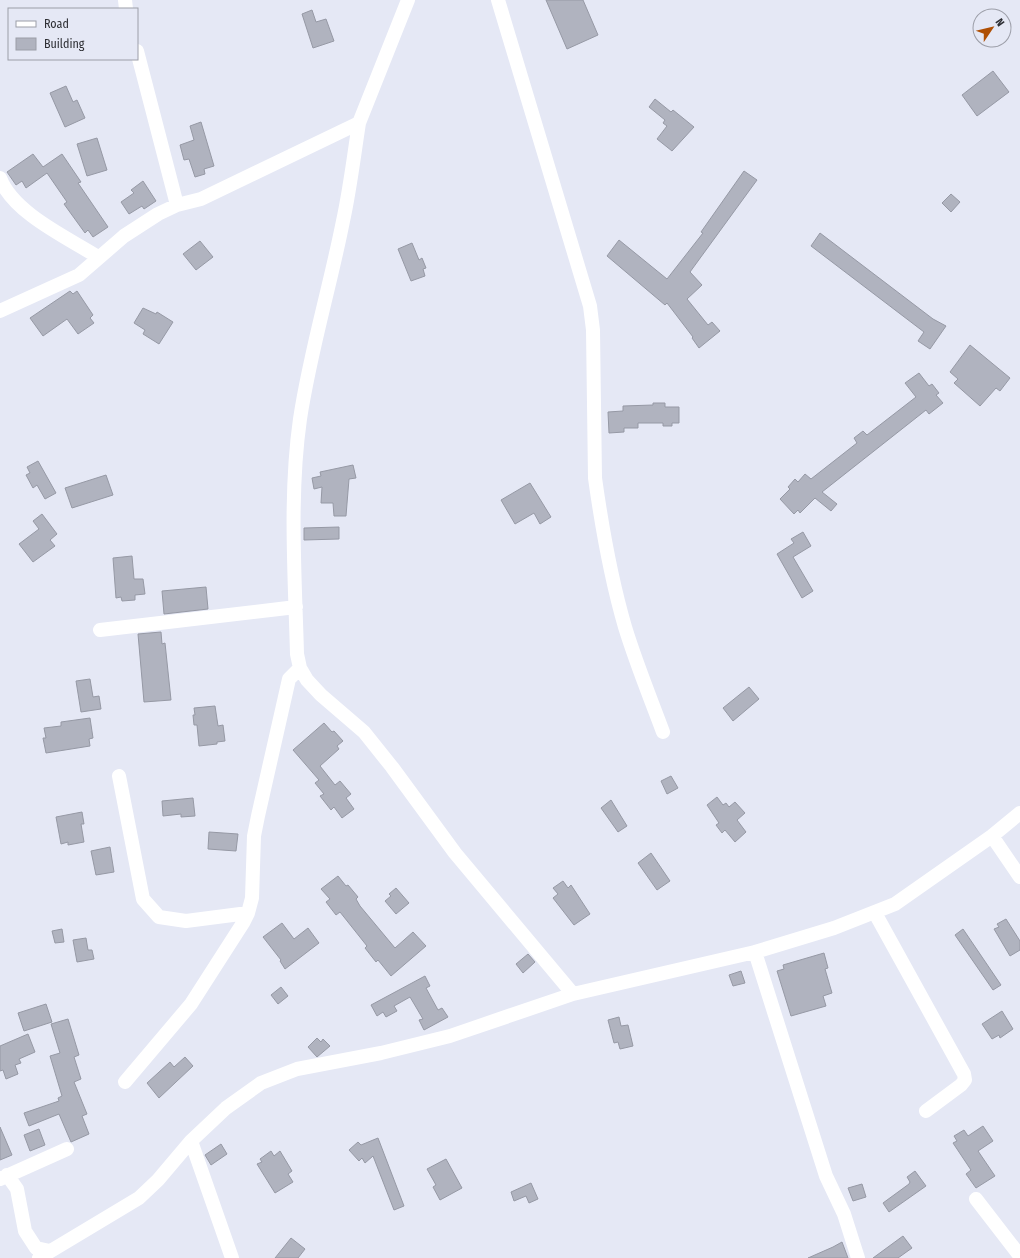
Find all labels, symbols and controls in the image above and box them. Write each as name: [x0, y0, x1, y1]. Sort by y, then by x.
legend: [8, 8, 138, 60]
north arrow: [972, 8, 1012, 48]
text: N: [993, 16, 1007, 29]
text: Road: [44, 17, 69, 31]
text: Building: [44, 37, 85, 51]

